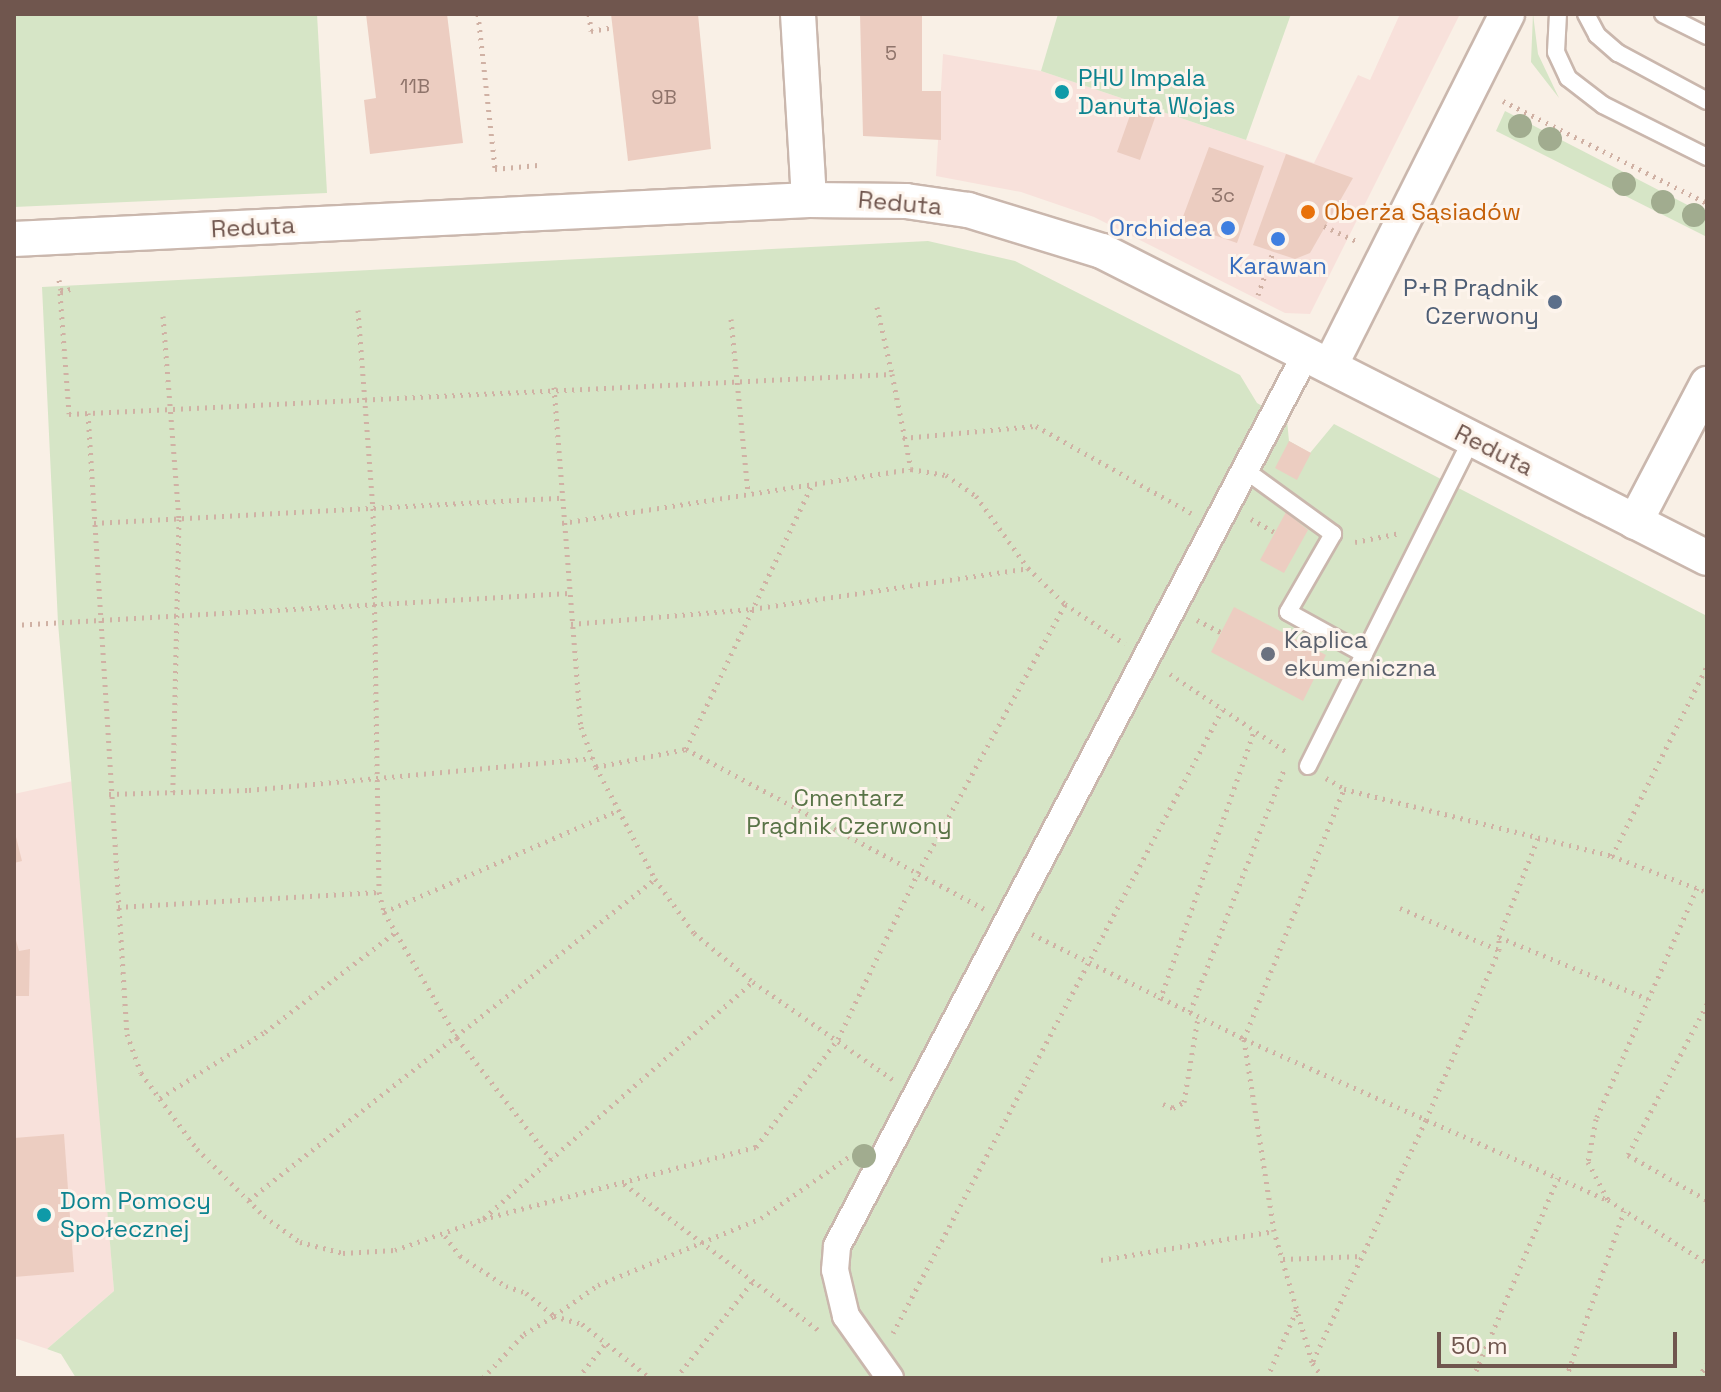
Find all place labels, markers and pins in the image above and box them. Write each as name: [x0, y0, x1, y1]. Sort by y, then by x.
place label: PHU Impala Danuta Wojas: [1078, 64, 1236, 120]
marker: PHU Impala Danuta Wojas: [1053, 83, 1071, 101]
place label: Oberża Sąsiadów: [1324, 198, 1521, 226]
marker: Oberża Sąsiadów: [1299, 203, 1317, 221]
place label: Orchidea: [1109, 214, 1212, 242]
marker: Orchidea: [1219, 219, 1237, 237]
marker: Karawan: [1269, 230, 1287, 248]
place label: Karawan: [1229, 252, 1327, 280]
place label: P+R Prądnik Czerwony: [1403, 274, 1539, 330]
marker: P+R Prądnik Czerwony: [1546, 293, 1564, 311]
place label: Kaplica ekumeniczna: [1284, 626, 1436, 682]
marker: Kaplica ekumeniczna: [1259, 645, 1277, 663]
place label: Dom Pomocy Społecznej: [60, 1187, 211, 1243]
marker: Dom Pomocy Społecznej: [35, 1206, 53, 1224]

